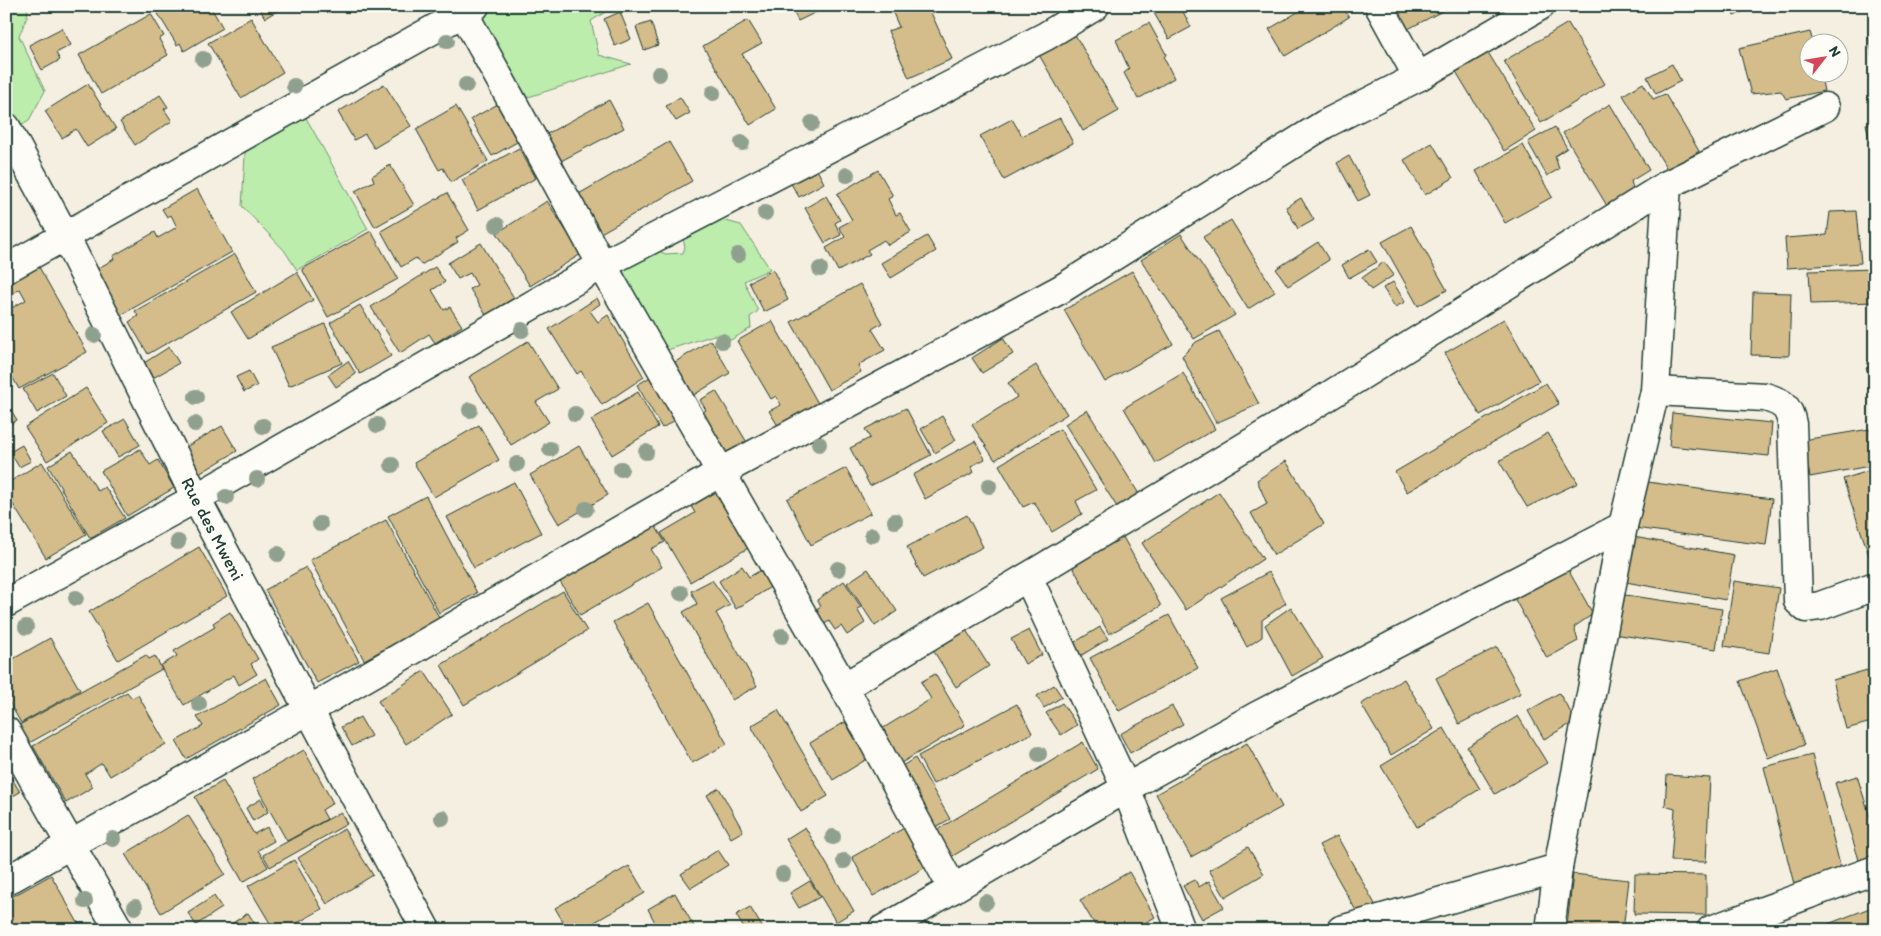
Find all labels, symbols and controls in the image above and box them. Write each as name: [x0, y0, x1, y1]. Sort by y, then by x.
north arrow: [1798, 32, 1848, 82]
text: N: [1825, 43, 1844, 60]
street label: Rue des Mweni: [176, 474, 249, 584]

